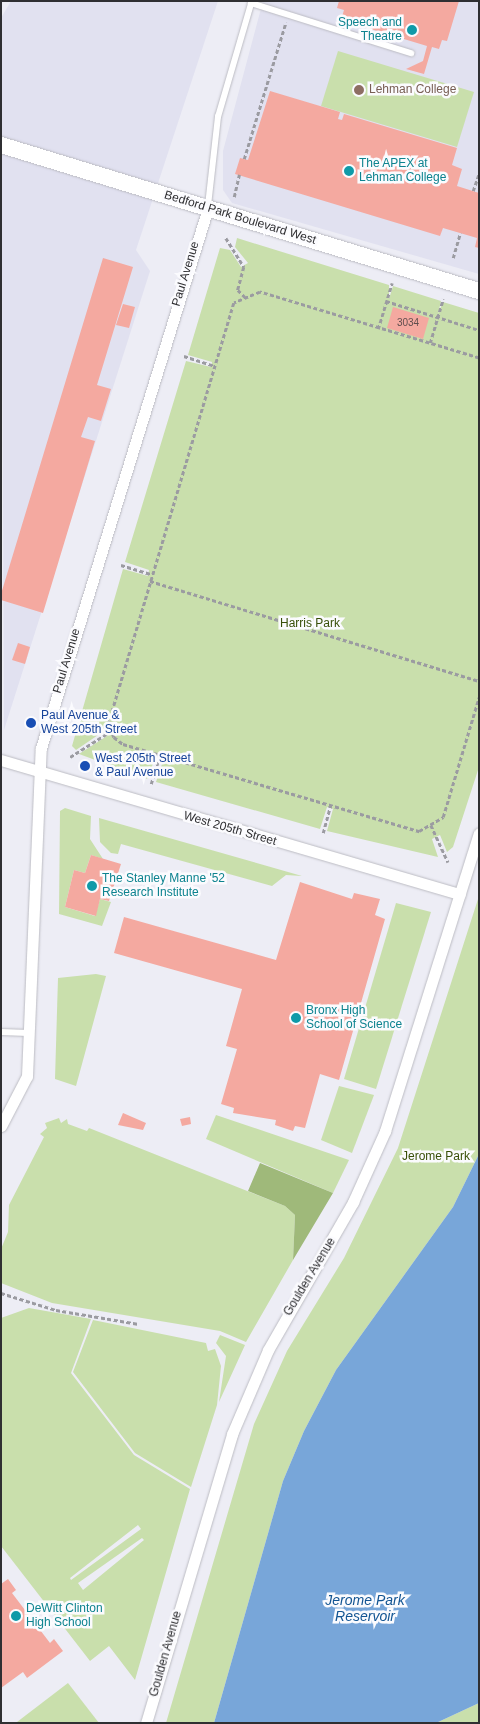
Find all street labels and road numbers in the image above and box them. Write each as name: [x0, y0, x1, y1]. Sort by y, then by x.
street label: Bedford Park Boulevard West: [162, 188, 318, 248]
street label: Paul Avenue: [169, 239, 203, 309]
street label: Paul Avenue: [50, 626, 84, 696]
street label: West 205th Street: [182, 809, 278, 849]
street label: Goulden Avenue: [281, 1235, 339, 1319]
street label: Goulden Avenue: [147, 1609, 185, 1699]

